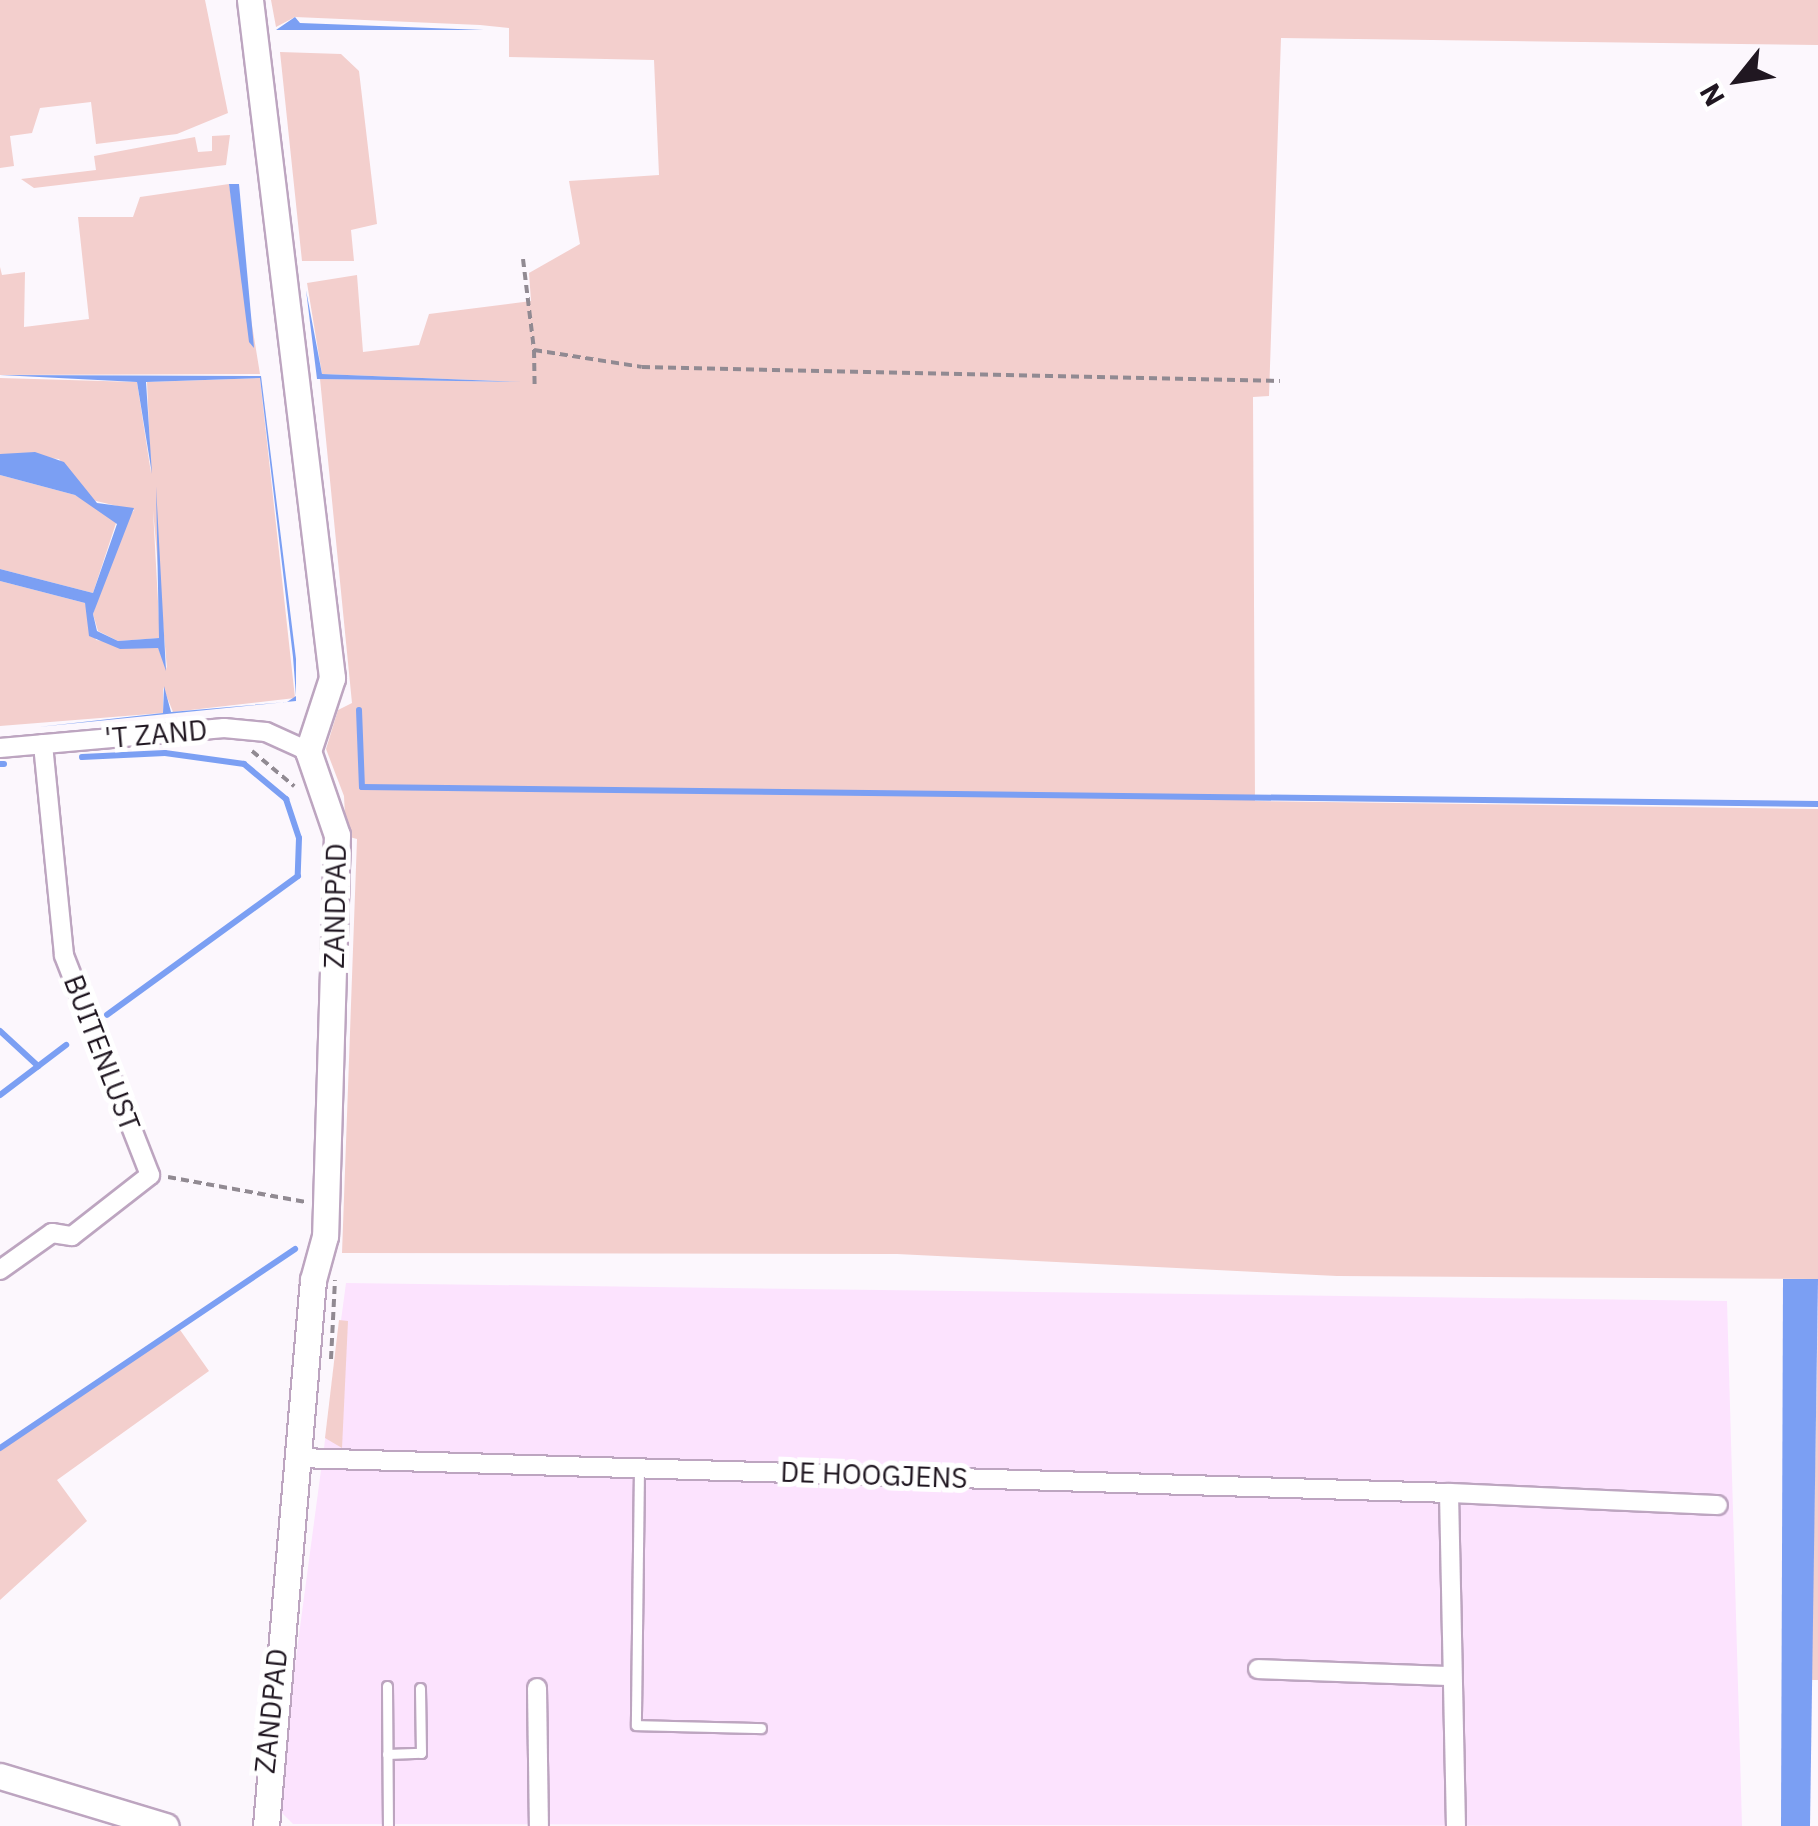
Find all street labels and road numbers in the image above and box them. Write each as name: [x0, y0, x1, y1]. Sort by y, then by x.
street label: 'T ZAND: [103, 713, 209, 755]
street label: ZANDPAD: [317, 843, 353, 969]
street label: BUITENLUST: [57, 970, 147, 1136]
street label: DE HOOGJENS: [780, 1455, 968, 1495]
street label: ZANDPAD: [248, 1647, 294, 1775]

